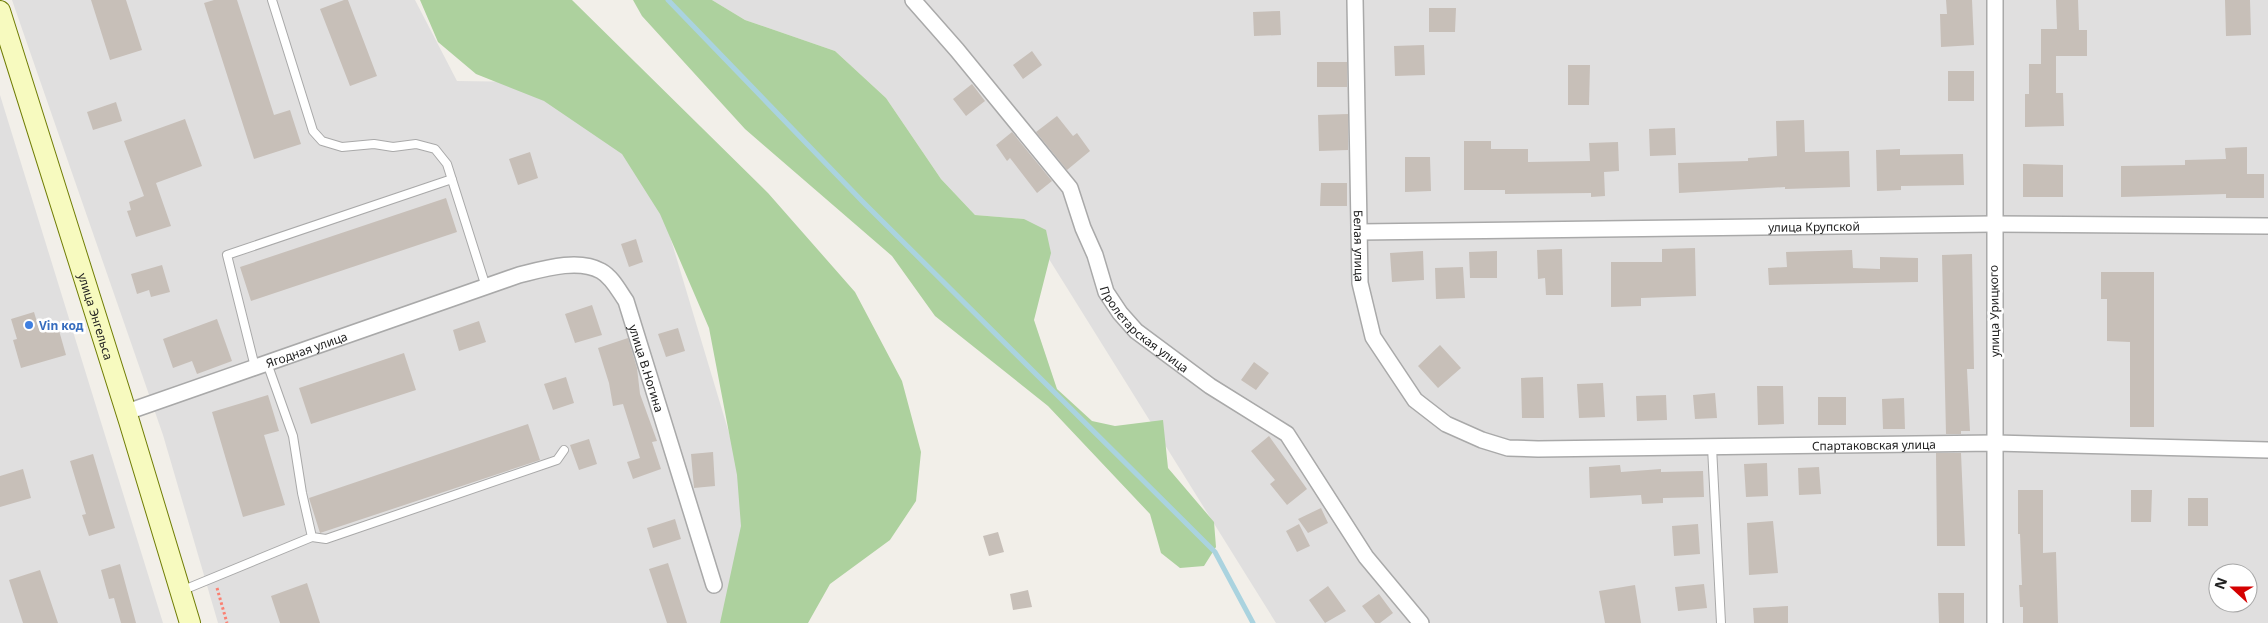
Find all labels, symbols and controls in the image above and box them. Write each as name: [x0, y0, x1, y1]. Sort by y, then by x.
street label: Белая улица: [1350, 210, 1368, 282]
street label: улица Крупской: [1768, 217, 1860, 235]
street label: улица Урицкого: [1985, 265, 2003, 357]
street label: улица Энгельса: [74, 271, 118, 362]
street label: Пролетарская улица: [1096, 284, 1193, 376]
place label: Vin код: [39, 317, 84, 334]
marker: Vin код: [23, 319, 35, 331]
street label: улица В.Ногина: [625, 322, 668, 414]
street label: Ягодная улица: [263, 327, 349, 371]
street label: Спартаковская улица: [1812, 435, 1936, 454]
north arrow: [2208, 563, 2258, 613]
text: N: [2209, 574, 2231, 592]

